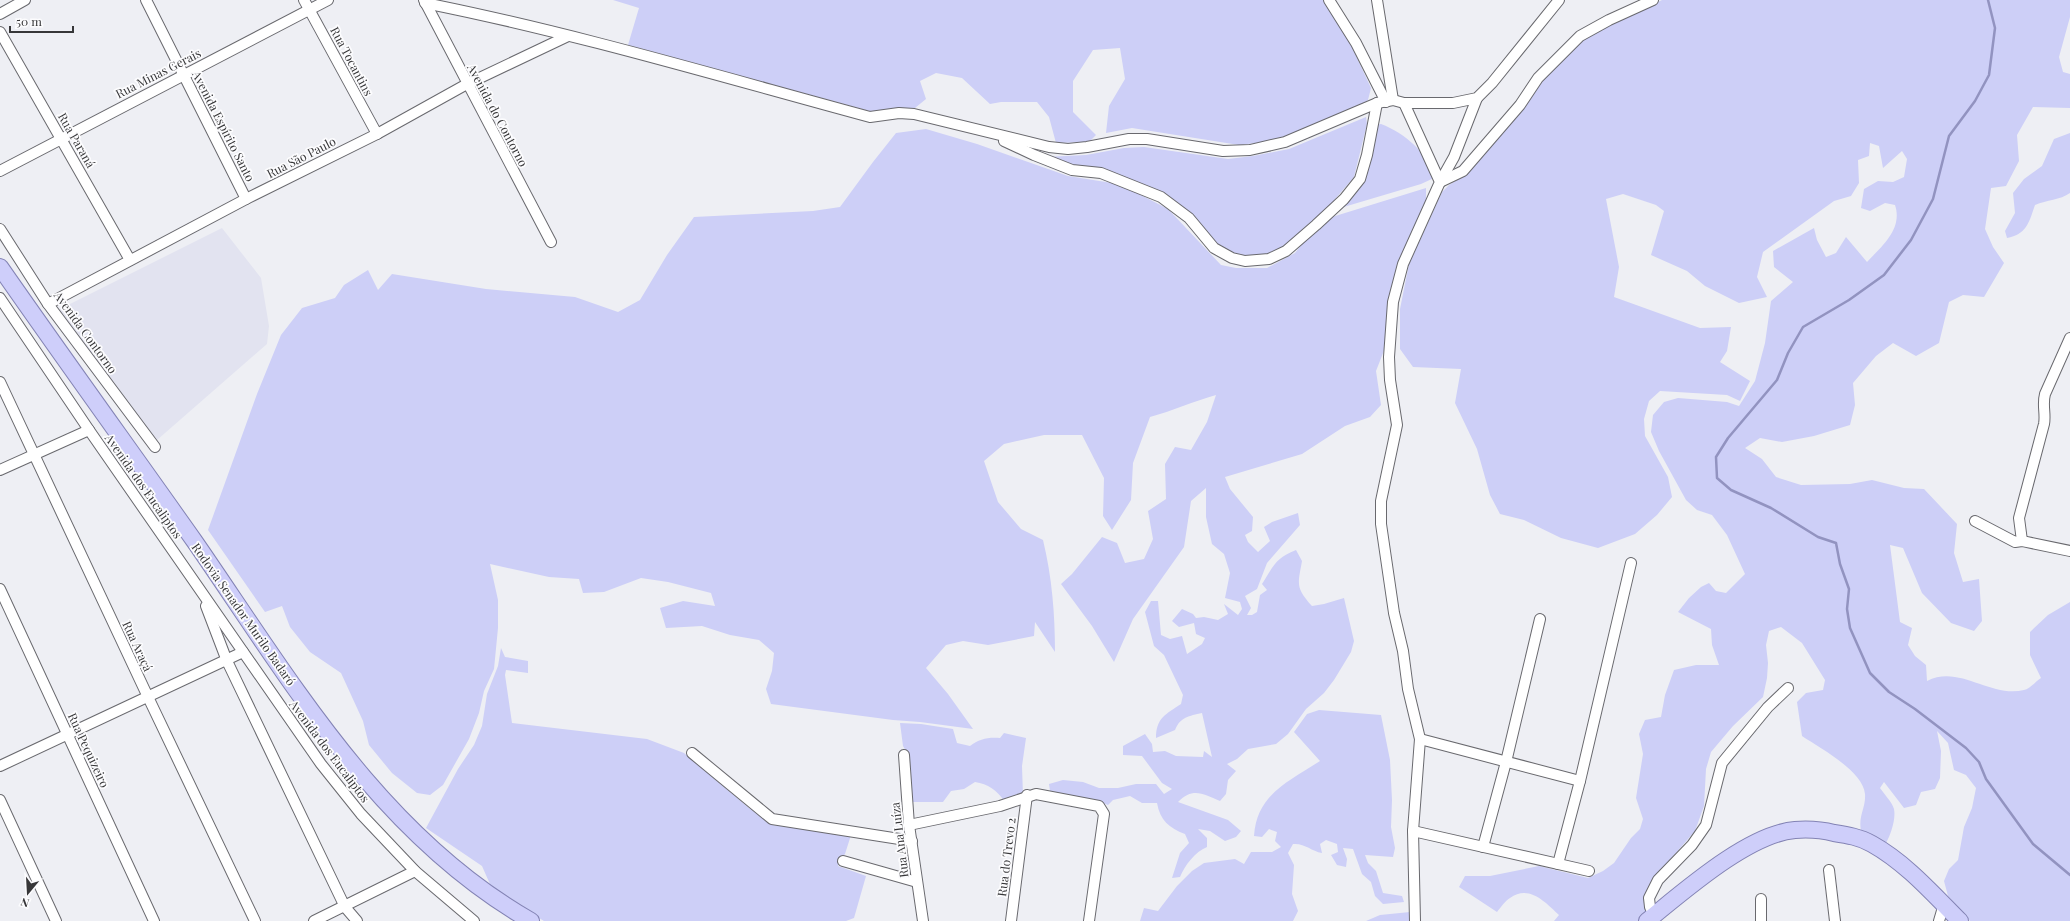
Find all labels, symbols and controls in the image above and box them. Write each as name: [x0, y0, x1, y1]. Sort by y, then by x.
scale bar: [10, 8, 73, 34]
text: 50 m: [16, 13, 42, 29]
street label: Rua Tocantins: [327, 24, 377, 98]
street label: Rua Minas Gerais: [113, 45, 203, 101]
street label: Avenida do Contorno: [464, 60, 532, 170]
street label: Avenida Espírito Santo: [189, 67, 259, 184]
street label: Rua Paraná: [55, 110, 99, 170]
street label: Rua São Paulo: [264, 133, 339, 181]
street label: Avenida Contorno: [50, 287, 121, 377]
street label: Avenida dos Eucaliptos: [101, 430, 186, 541]
street label: Rodovia Senador Murilo Badaró: [189, 540, 300, 689]
street label: Rua Araçá: [119, 618, 157, 674]
street label: Avenida dos Eucaliptos: [286, 696, 374, 805]
street label: Rua Pequizeiro: [65, 710, 113, 790]
street label: Rua Ana Luíza: [886, 801, 912, 879]
street label: Rua do Trevo 2: [993, 816, 1019, 897]
north arrow: [8, 873, 48, 913]
text: N: [19, 895, 31, 911]

